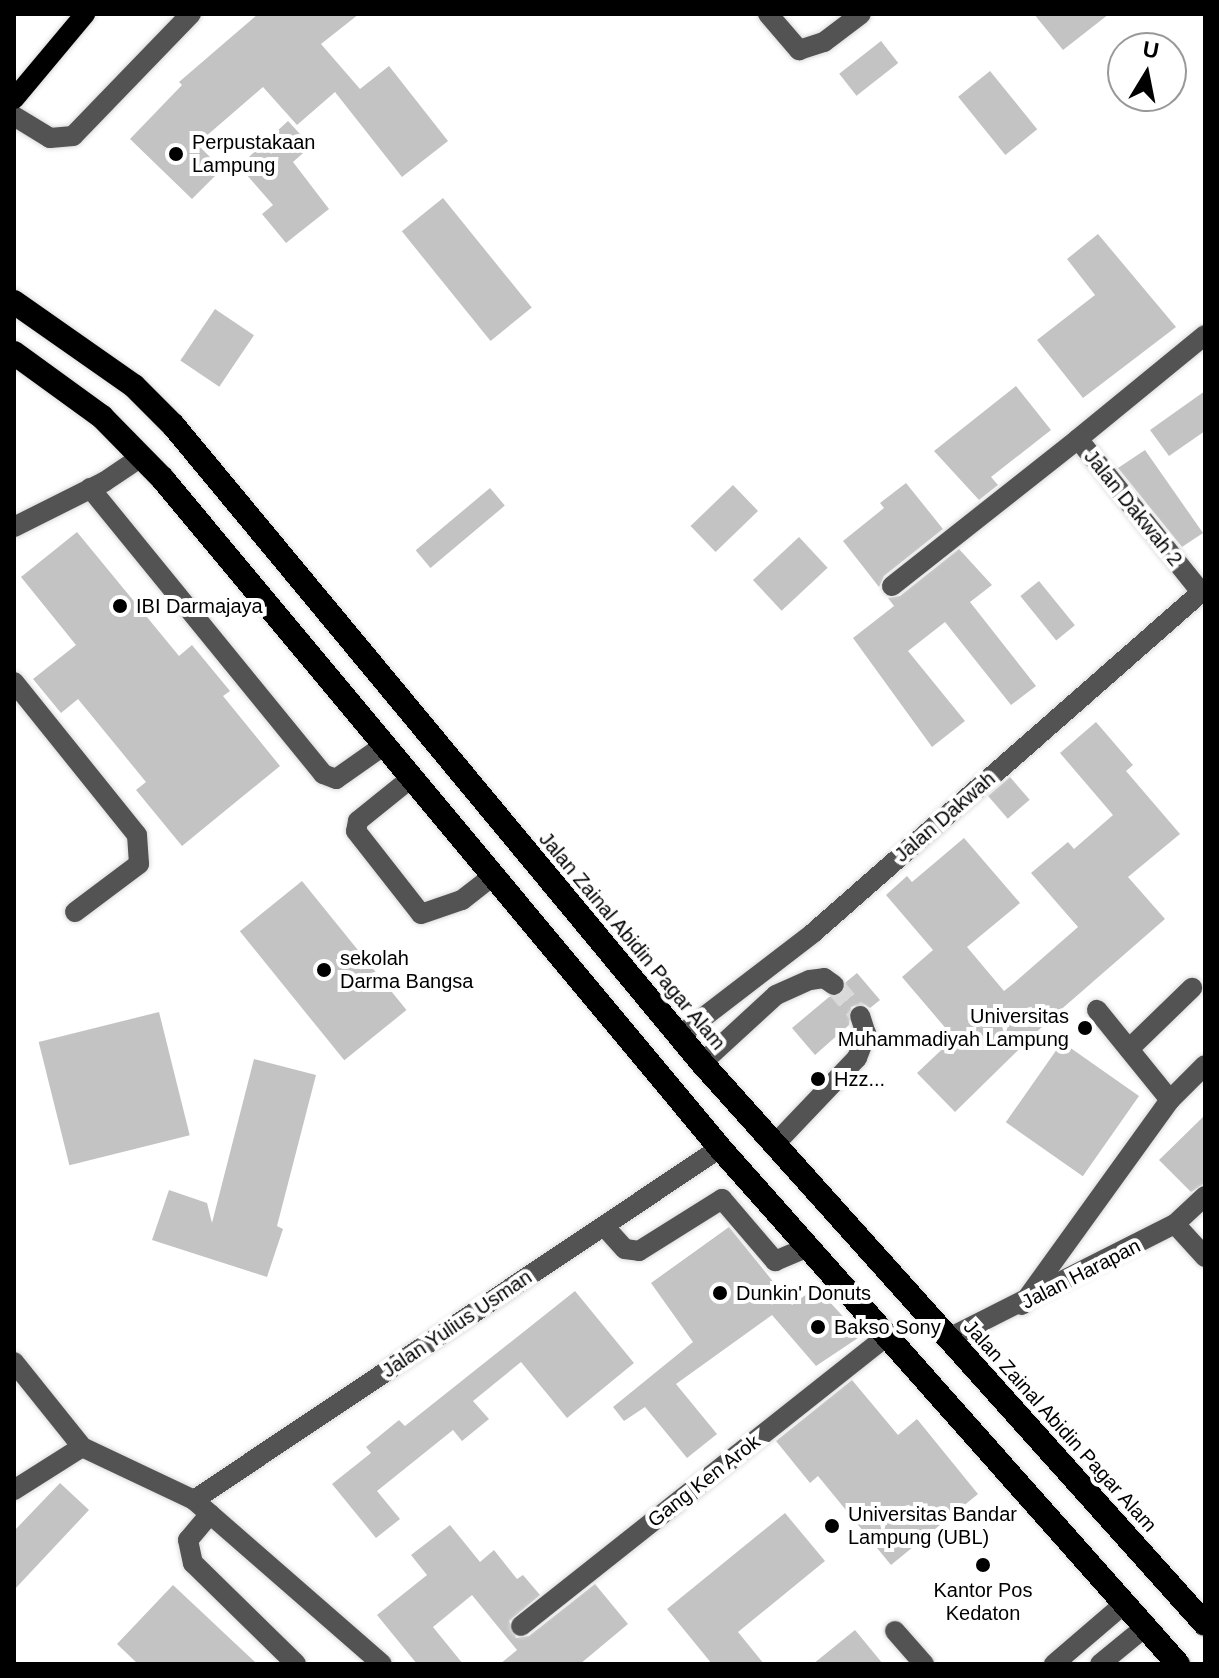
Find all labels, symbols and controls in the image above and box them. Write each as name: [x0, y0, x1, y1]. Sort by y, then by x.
north arrow: [1107, 32, 1187, 112]
text: U: [1141, 36, 1161, 64]
place label: Perpustakaan Lampung: [192, 130, 315, 177]
marker: Perpustakaan Lampung: [167, 145, 185, 163]
street label: Jalan Dakwah 2: [1079, 445, 1187, 571]
place label: IBI Darmajaya: [136, 594, 263, 618]
marker: IBI Darmajaya: [111, 597, 129, 615]
street label: Jalan Dakwah: [890, 767, 1000, 867]
street label: Jalan Zainal Abidin Pagar Alam: [533, 826, 731, 1056]
place label: sekolah Darma Bangsa: [340, 946, 473, 993]
marker: sekolah Darma Bangsa: [315, 961, 333, 979]
place label: Universitas Muhammadiyah Lampung: [838, 1004, 1069, 1051]
marker: Universitas Muhammadiyah Lampung: [1076, 1019, 1094, 1037]
place label: Hzz...: [834, 1067, 885, 1091]
marker: Hzz...: [809, 1070, 827, 1088]
street label: Jalan Harapan: [1018, 1234, 1144, 1314]
street label: Jalan Yulius Usman: [377, 1265, 537, 1383]
place label: Dunkin' Donuts: [736, 1281, 871, 1305]
marker: Dunkin' Donuts: [711, 1284, 729, 1302]
street label: Jalan Zainal Abidin Pagar Alam: [958, 1314, 1162, 1538]
place label: Bakso Sony: [834, 1315, 941, 1339]
marker: Bakso Sony: [809, 1318, 827, 1336]
street label: Gang Ken Arok: [643, 1429, 765, 1533]
place label: Universitas Bandar Lampung (UBL): [848, 1502, 1017, 1549]
marker: Universitas Bandar Lampung (UBL): [823, 1517, 841, 1535]
marker: Kantor Pos Kedaton: [974, 1556, 992, 1574]
place label: Kantor Pos Kedaton: [934, 1578, 1032, 1625]

